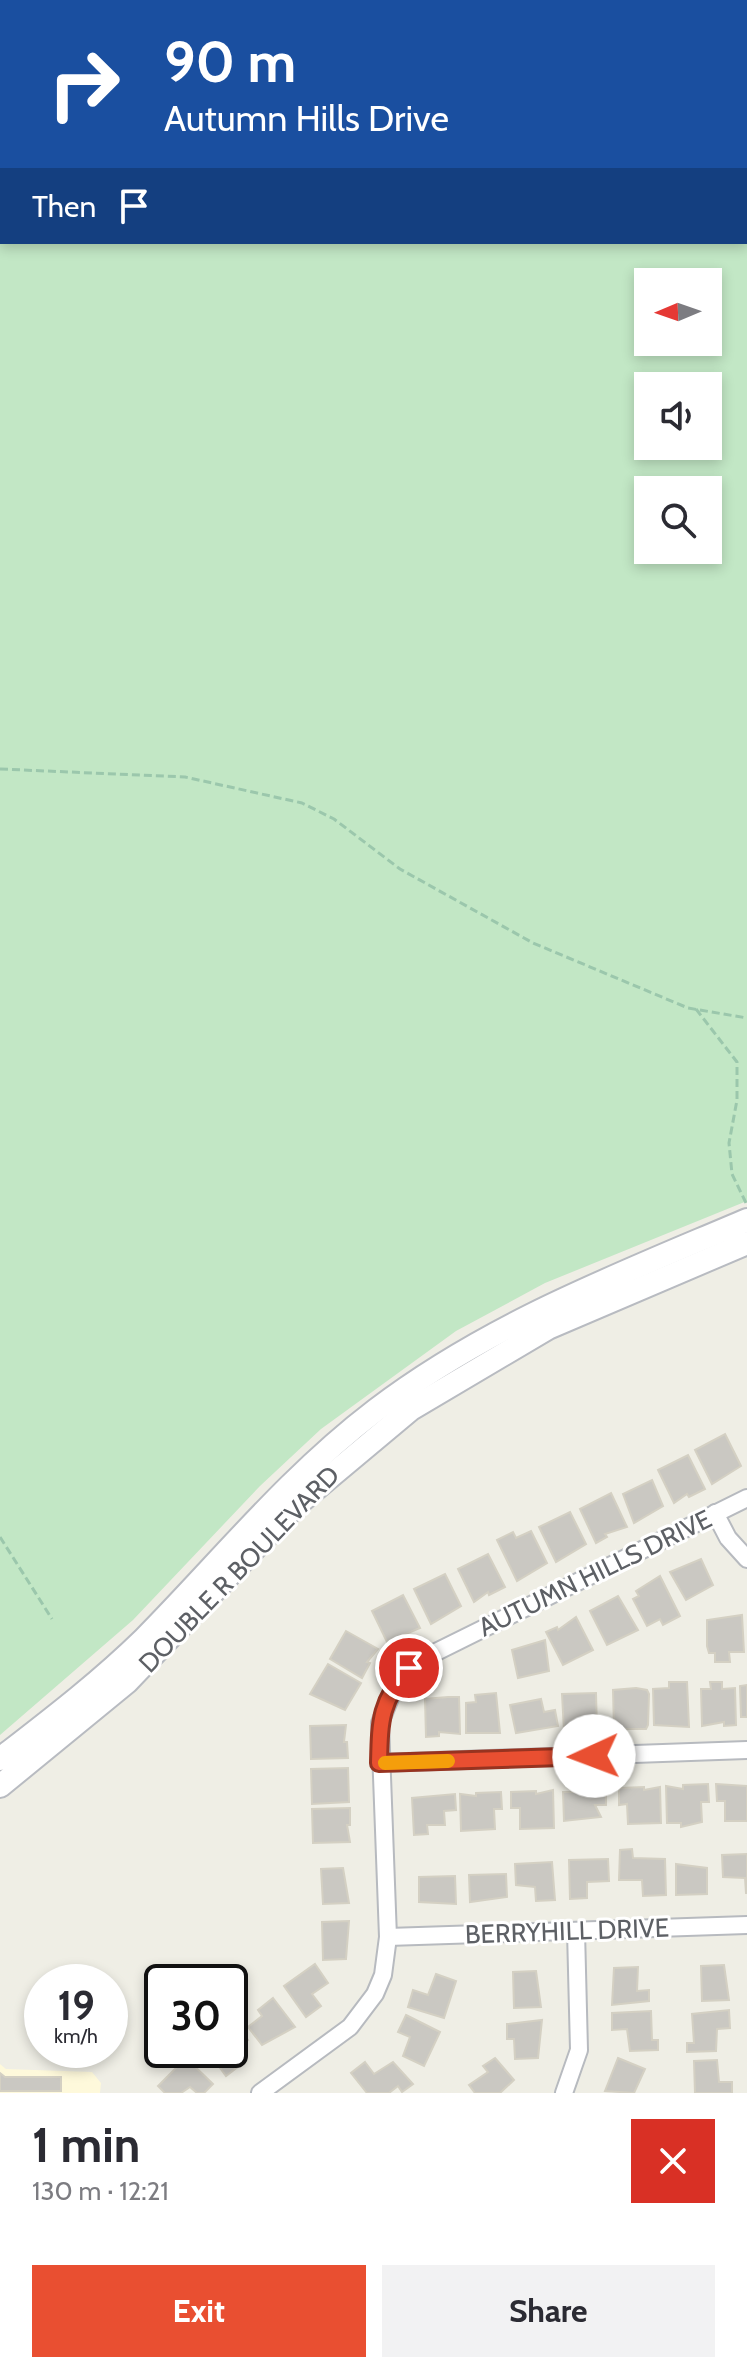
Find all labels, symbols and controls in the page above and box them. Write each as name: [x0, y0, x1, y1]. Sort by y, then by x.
text: 90 m: [164, 28, 296, 96]
icon: right: [32, 32, 136, 136]
text: Autumn Hills Drive: [164, 96, 449, 140]
icon: arrive: [112, 184, 156, 228]
text: Then: [32, 188, 96, 225]
north arrow: [634, 268, 722, 356]
map controls: [634, 268, 722, 564]
button: sound: [634, 372, 722, 460]
button: search: [634, 476, 722, 564]
street label: DOUBLE R BOULEVARD: [132, 1459, 346, 1679]
street label: AUTUMN HILLS DRIVE: [473, 1503, 717, 1643]
pin: [375, 1634, 443, 1702]
icon: arrive: [387, 1646, 431, 1690]
position arrow: [552, 1714, 636, 1798]
street label: BERRYHILL DRIVE: [464, 1911, 670, 1951]
speed limit sign: 30: [144, 1964, 248, 2068]
text: 19: [57, 1981, 95, 2030]
text: km/h: [54, 2024, 98, 2048]
text: 1 min: [32, 2116, 140, 2174]
button: close: [631, 2119, 715, 2203]
text: 130 m · 12:21: [32, 2175, 169, 2207]
button: Exit: [32, 2265, 366, 2357]
button: Share: [382, 2265, 715, 2357]

